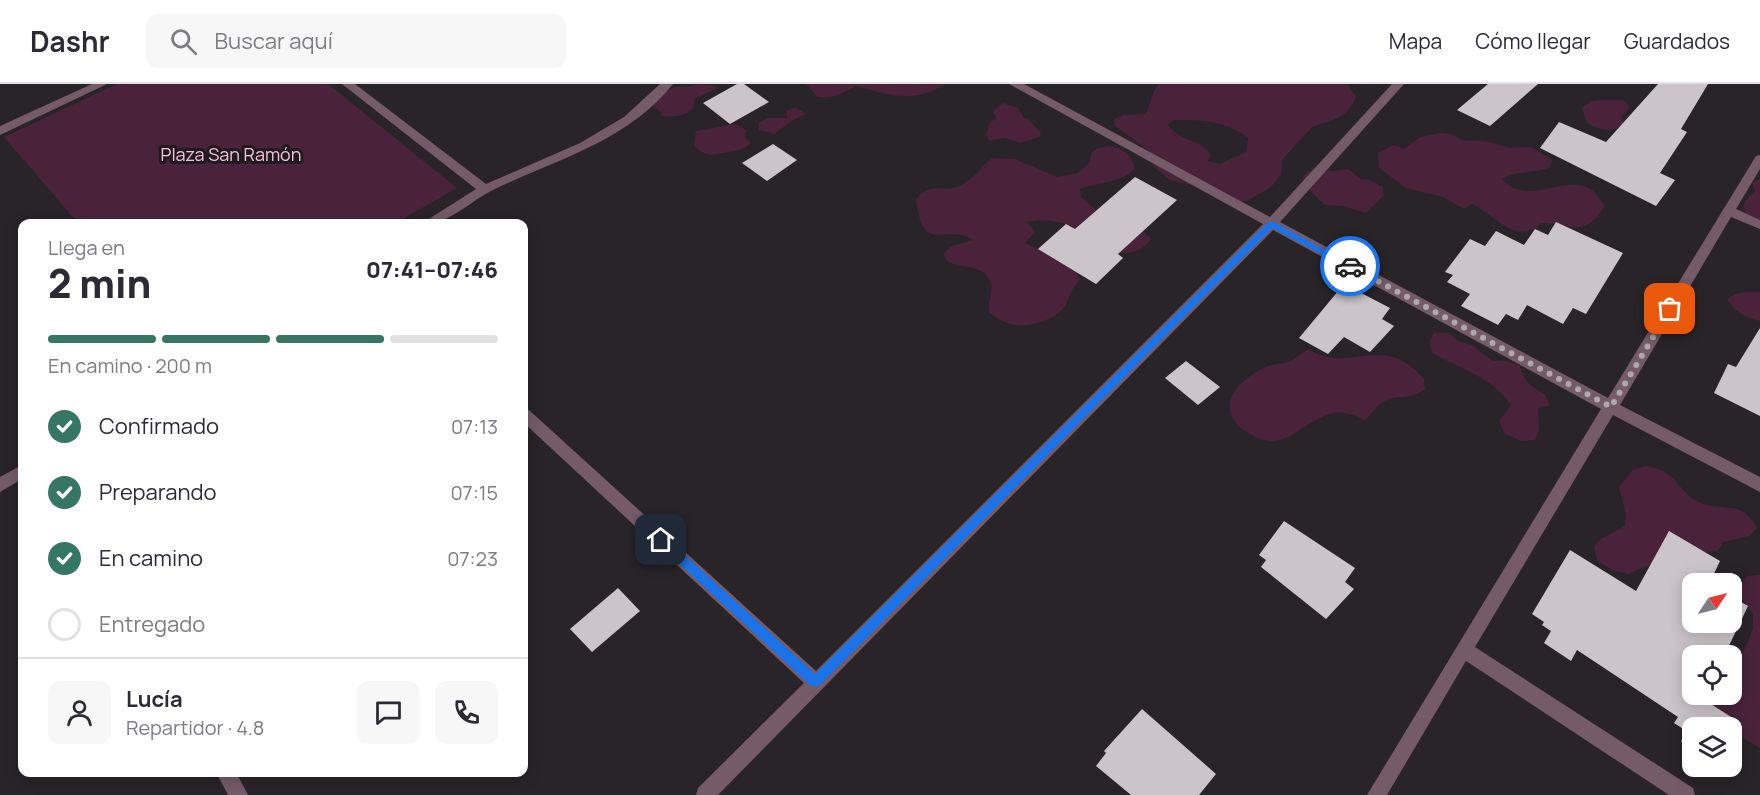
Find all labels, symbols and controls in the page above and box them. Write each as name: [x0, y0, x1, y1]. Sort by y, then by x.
search box: [146, 14, 566, 68]
text: Dashr: [30, 22, 110, 60]
icon: search: [167, 25, 200, 58]
text: Buscar aquí: [215, 26, 333, 56]
text: Mapa: [1389, 27, 1442, 55]
text: Cómo llegar: [1475, 27, 1591, 55]
text: Guardados: [1624, 27, 1730, 55]
park label: Plaza San Ramón: [161, 142, 301, 166]
text: Llega en: [48, 234, 125, 261]
courier: [1320, 236, 1380, 296]
icon: car: [1334, 250, 1367, 283]
text: 07:41–07:46: [366, 255, 498, 285]
text: 2 min: [48, 256, 151, 310]
pin: [1644, 283, 1695, 334]
icon: bag: [1653, 292, 1686, 325]
text: En camino · 200 m: [48, 352, 212, 379]
icon: check: [48, 410, 81, 443]
text: Confirmado: [99, 411, 219, 441]
text: 07:13: [451, 413, 498, 440]
icon: check: [48, 476, 81, 509]
text: Preparando: [99, 477, 217, 507]
text: 07:15: [450, 479, 498, 506]
pin: [635, 514, 686, 565]
icon: home: [644, 523, 677, 556]
icon: check: [48, 542, 81, 575]
text: En camino: [99, 543, 203, 573]
text: 07:23: [447, 545, 498, 572]
north arrow: [1682, 573, 1742, 633]
map controls: [1682, 573, 1742, 777]
text: Entregado: [99, 609, 205, 639]
button: locate: [1682, 645, 1742, 705]
button: person: [48, 681, 111, 744]
button: chat: [357, 681, 420, 744]
button: phone: [435, 681, 498, 744]
text: Lucía: [126, 684, 183, 714]
text: Repartidor · 4.8: [126, 714, 264, 741]
button: layers: [1682, 717, 1742, 777]

